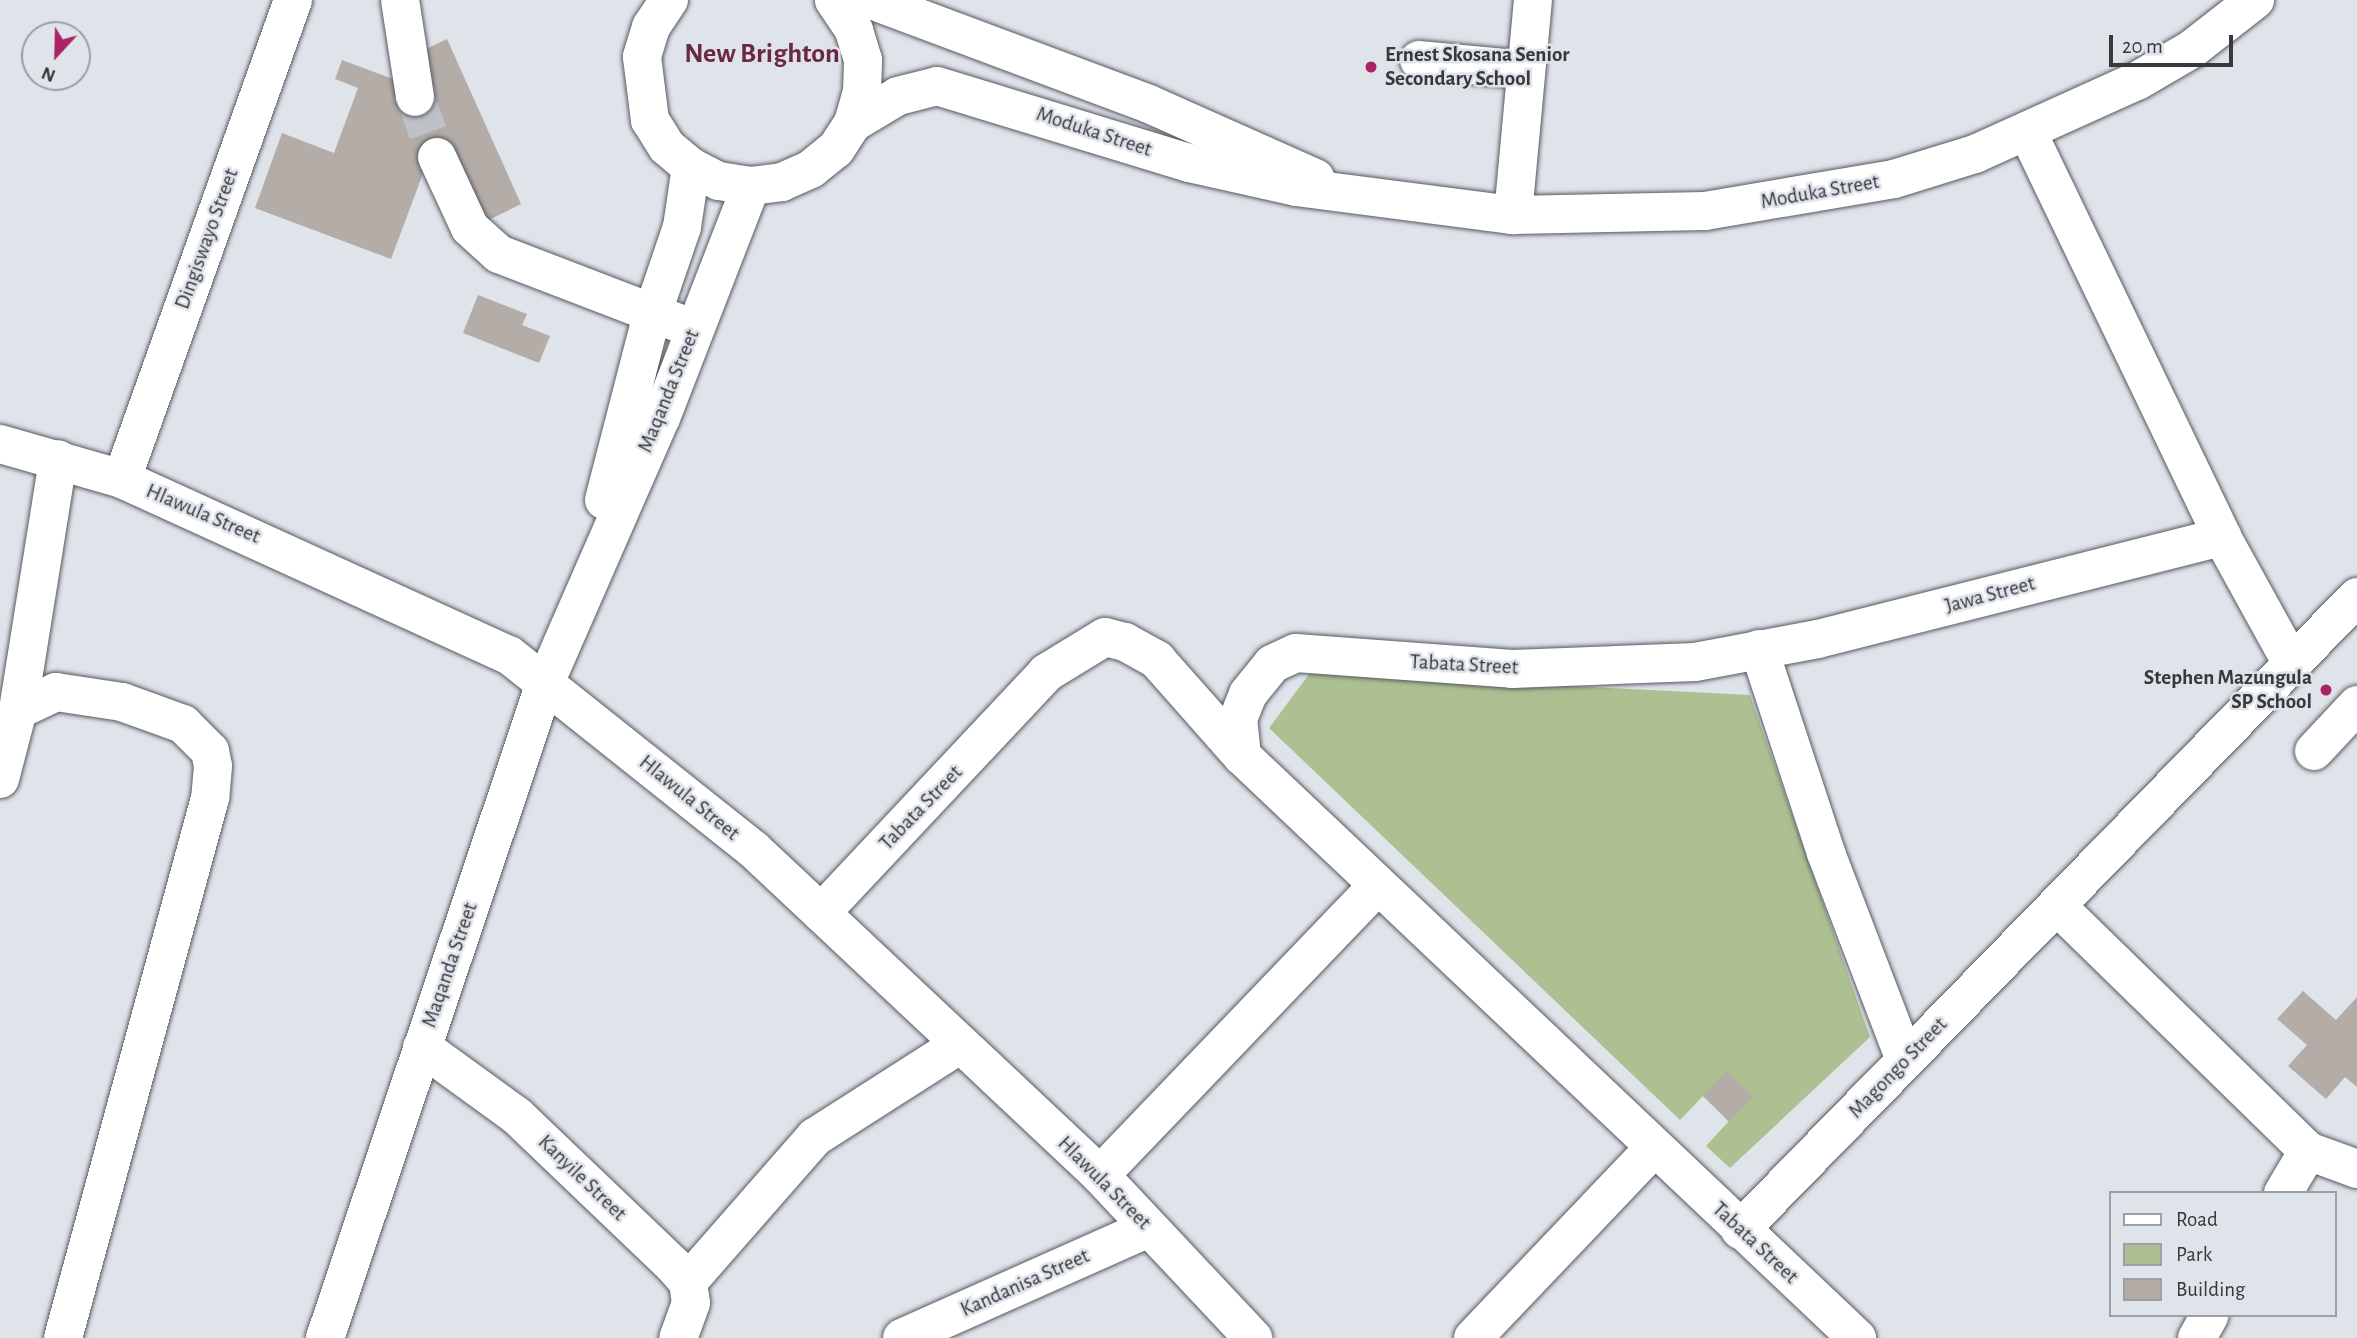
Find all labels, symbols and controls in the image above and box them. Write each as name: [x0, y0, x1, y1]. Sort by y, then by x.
north arrow: [21, 21, 91, 91]
scale bar: [2112, 21, 2236, 65]
text: 20 m: [2122, 36, 2163, 57]
district label: New Brighton: [684, 37, 840, 71]
place label: Ernest Skosana Senior Secondary School: [1385, 42, 1570, 92]
marker: Ernest Skosana Senior Secondary School: [1363, 59, 1379, 75]
text: N: [39, 63, 58, 85]
street label: Moduka Street: [1033, 102, 1155, 162]
street label: Dingiswayo Street: [170, 165, 244, 313]
street label: Moduka Street: [1759, 169, 1881, 215]
street label: Maqanda Street: [633, 326, 705, 456]
street label: Hlawula Street: [142, 479, 264, 549]
street label: Jawa Street: [1942, 571, 2038, 619]
street label: Tabata Street: [1409, 650, 1519, 680]
place label: Stephen Mazungula SP School: [2144, 665, 2312, 715]
marker: Stephen Mazungula SP School: [2318, 682, 2334, 698]
street label: Hlawula Street: [634, 750, 744, 846]
street label: Tabata Street: [874, 760, 968, 856]
street label: Maqanda Street: [417, 899, 483, 1031]
street label: Magongo Street: [1844, 1012, 1952, 1124]
street label: Kanyile Street: [533, 1130, 631, 1226]
street label: Hlawula Street: [1052, 1131, 1156, 1235]
legend: [2108, 1191, 2336, 1317]
street label: Tabata Street: [1707, 1197, 1803, 1289]
text: Road: [2176, 1209, 2218, 1230]
street label: Kandanisa Street: [957, 1243, 1093, 1323]
text: Park: [2176, 1244, 2212, 1265]
text: Building: [2176, 1279, 2245, 1300]

